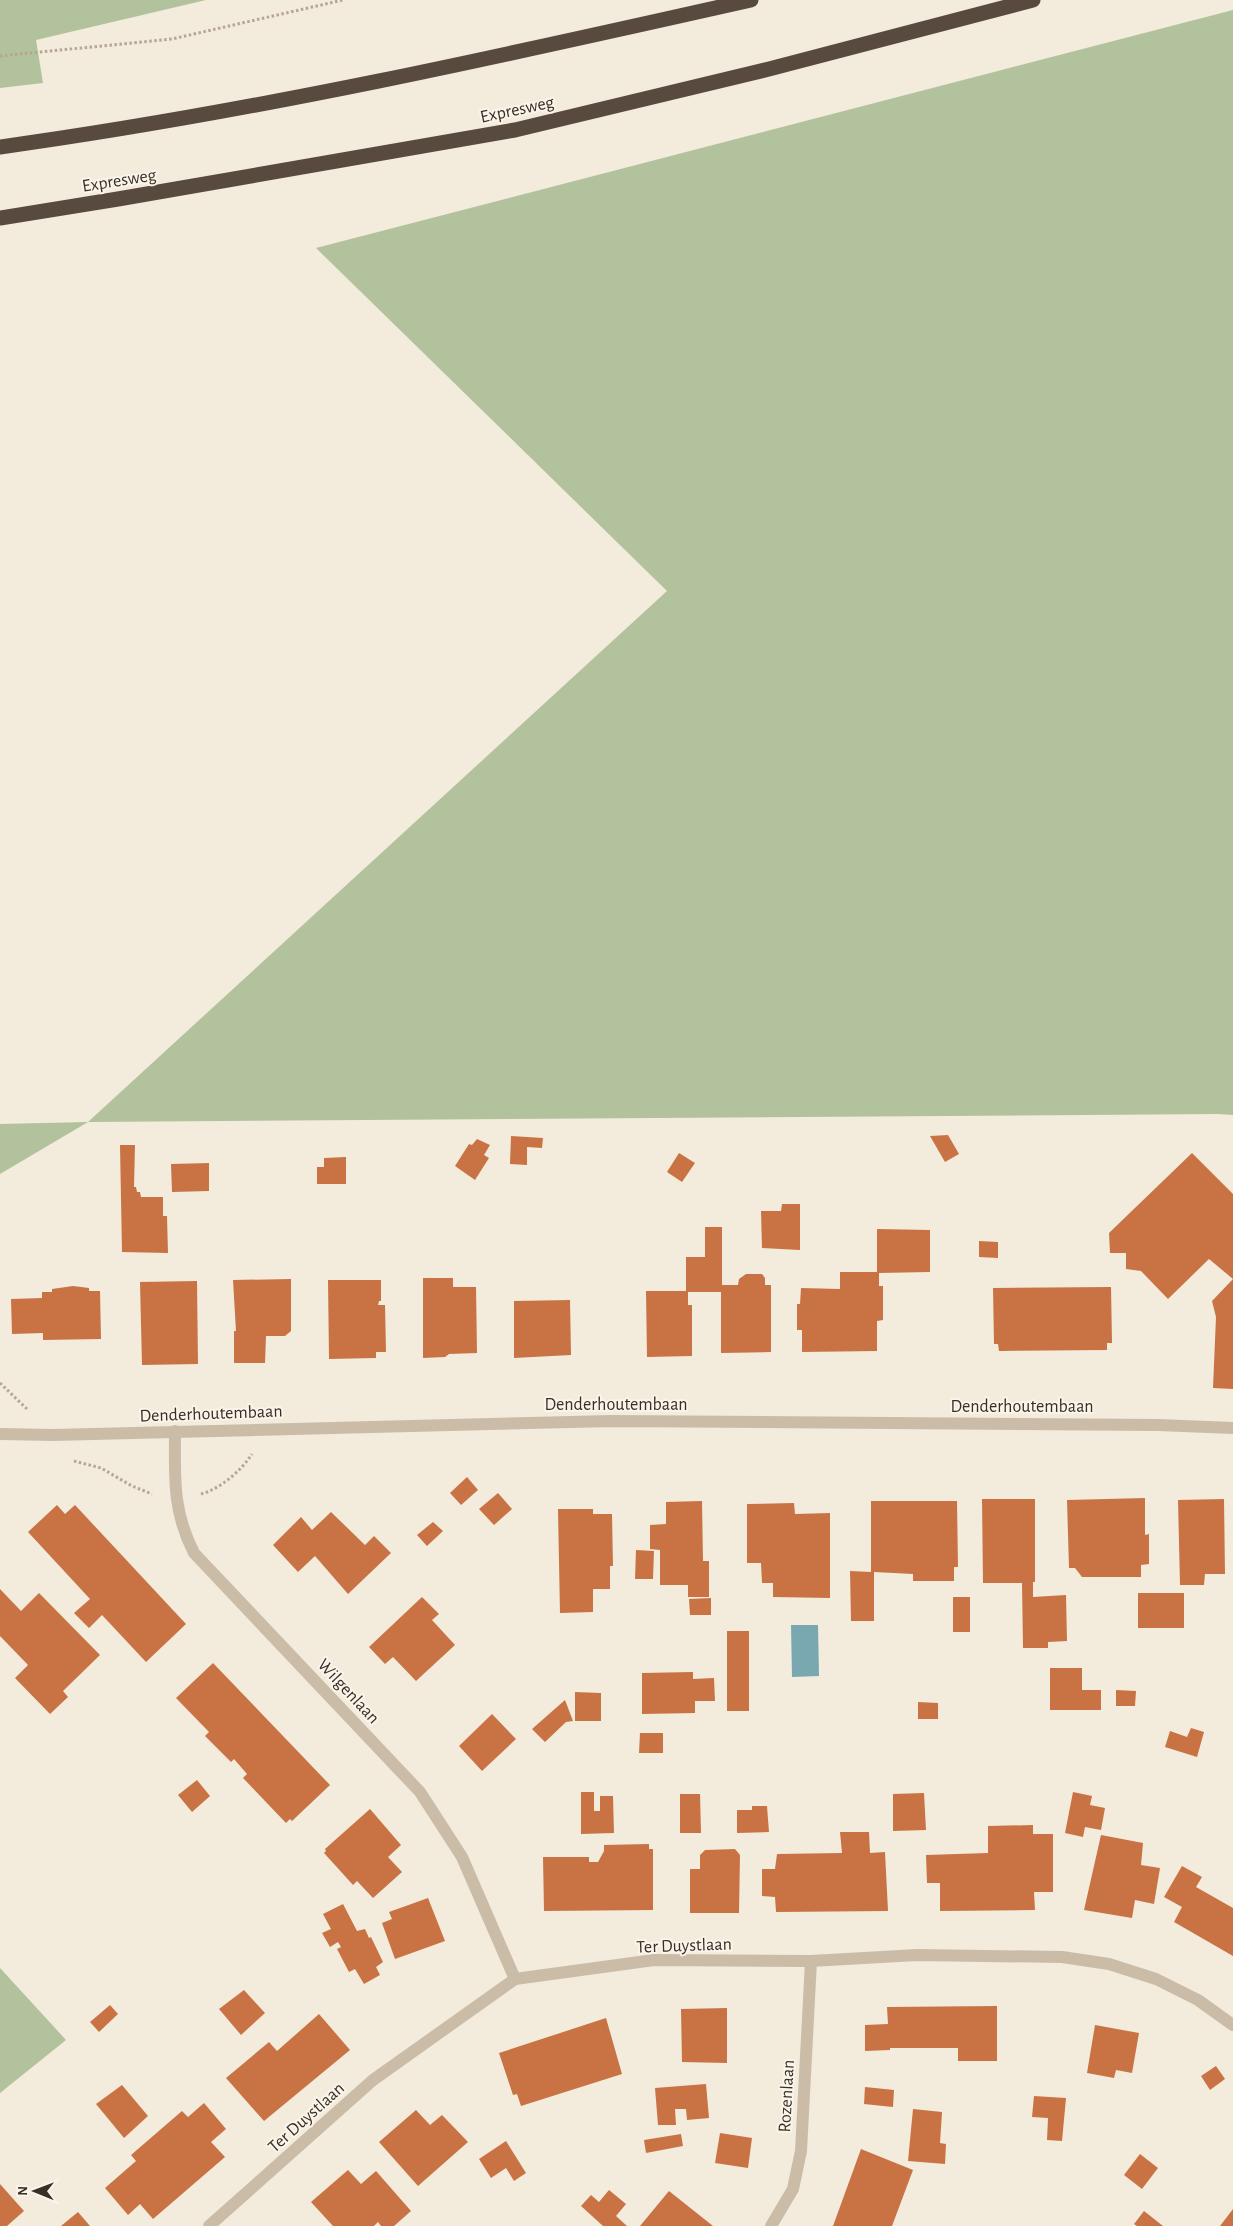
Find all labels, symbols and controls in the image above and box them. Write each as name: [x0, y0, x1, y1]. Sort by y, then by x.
street label: Expresweg: [479, 93, 556, 127]
street label: Expresweg: [81, 166, 158, 196]
street label: Denderhoutembaan: [544, 1396, 688, 1414]
street label: Denderhoutembaan: [950, 1398, 1094, 1416]
street label: Denderhoutembaan: [139, 1403, 283, 1425]
street label: Wilgenlaan: [314, 1656, 383, 1728]
street label: Ter Duystlaan: [636, 1935, 732, 1957]
street label: Rozenlaan: [776, 2059, 798, 2133]
street label: Ter Duystlaan: [265, 2079, 348, 2156]
north arrow: [10, 2166, 60, 2216]
text: N: [16, 2186, 30, 2196]

